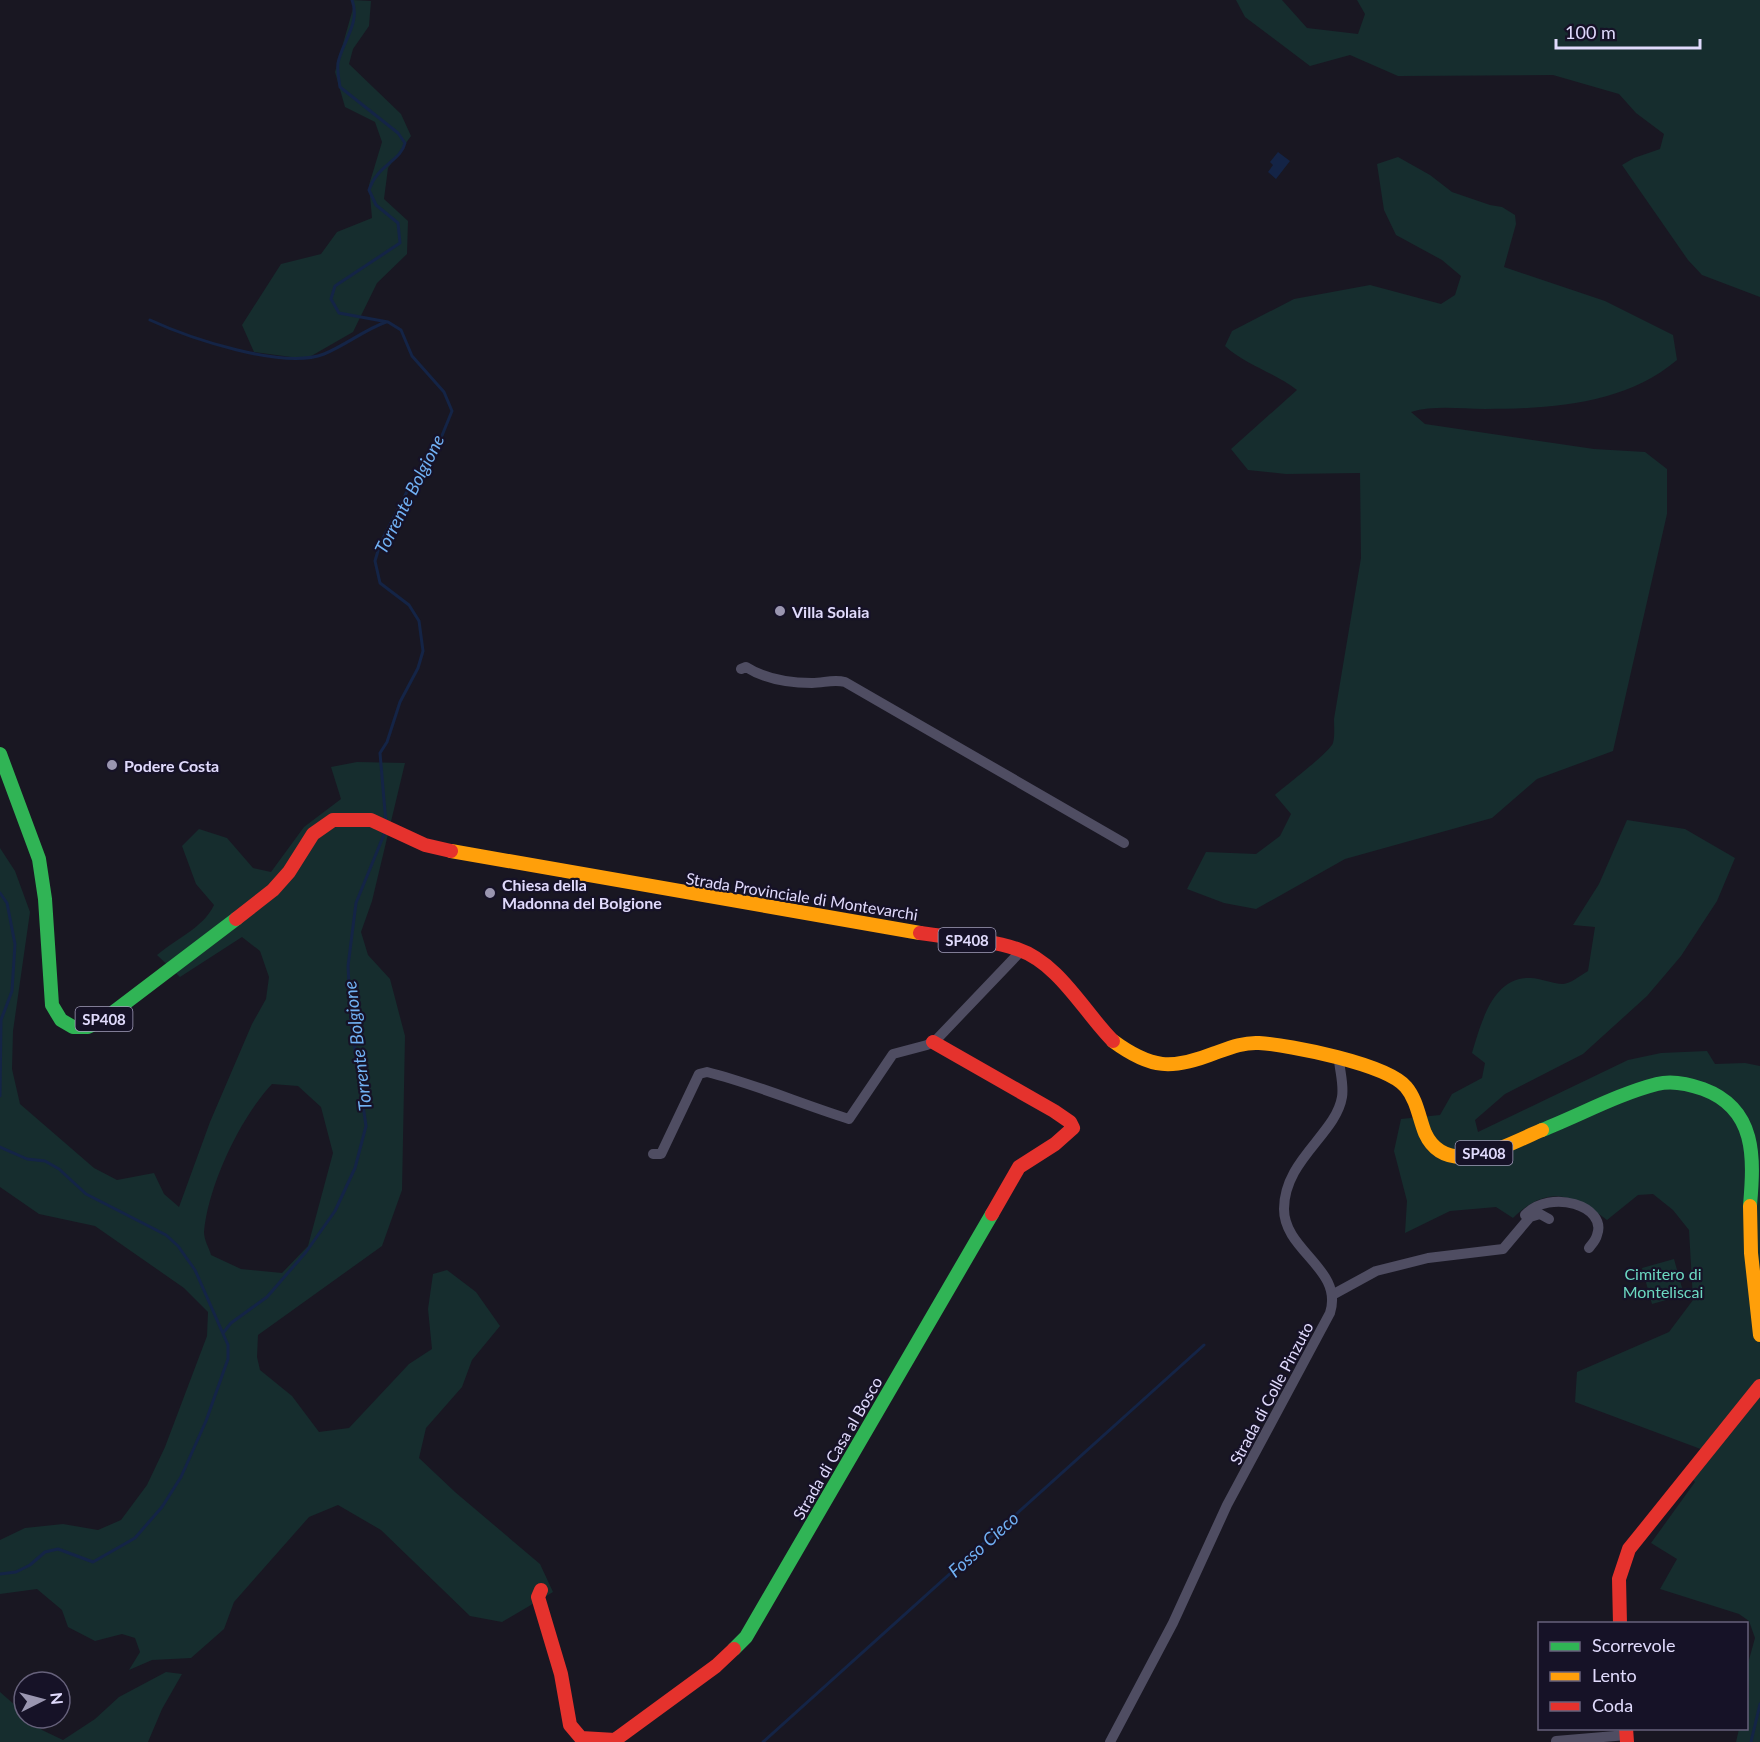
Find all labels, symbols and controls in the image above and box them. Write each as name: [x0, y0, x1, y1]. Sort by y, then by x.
scale bar: [1556, 12, 1700, 50]
text: 100 m: [1565, 21, 1616, 43]
water label: Torrente Bolgione: [370, 431, 448, 557]
place label: Villa Solaia: [791, 602, 869, 621]
marker: Villa Solaia: [773, 604, 787, 618]
place label: Podere Costa: [124, 756, 219, 775]
marker: Podere Costa: [105, 758, 119, 772]
street label: Strada Provinciale di Montevarchi: [685, 868, 919, 924]
place label: Chiesa della Madonna del Bolgione: [502, 875, 662, 912]
marker: Chiesa della Madonna del Bolgione: [483, 886, 497, 900]
road number: SP408: [938, 928, 996, 952]
water label: Torrente Bolgione: [338, 980, 376, 1112]
road number: SP408: [76, 1007, 132, 1031]
road number: SP408: [1456, 1141, 1512, 1165]
park label: Cimitero di Monteliscai: [1623, 1264, 1703, 1301]
street label: Strada di Colle Pinzuto: [1225, 1319, 1317, 1467]
street label: Strada di Casa al Bosco: [788, 1373, 886, 1523]
water label: Fosso Cieco: [943, 1507, 1023, 1581]
legend: [1538, 1622, 1748, 1730]
text: Scorrevole: [1592, 1634, 1675, 1656]
text: Lento: [1592, 1664, 1637, 1686]
north arrow: [12, 1670, 72, 1730]
text: N: [47, 1691, 68, 1706]
text: Coda: [1592, 1694, 1633, 1716]

